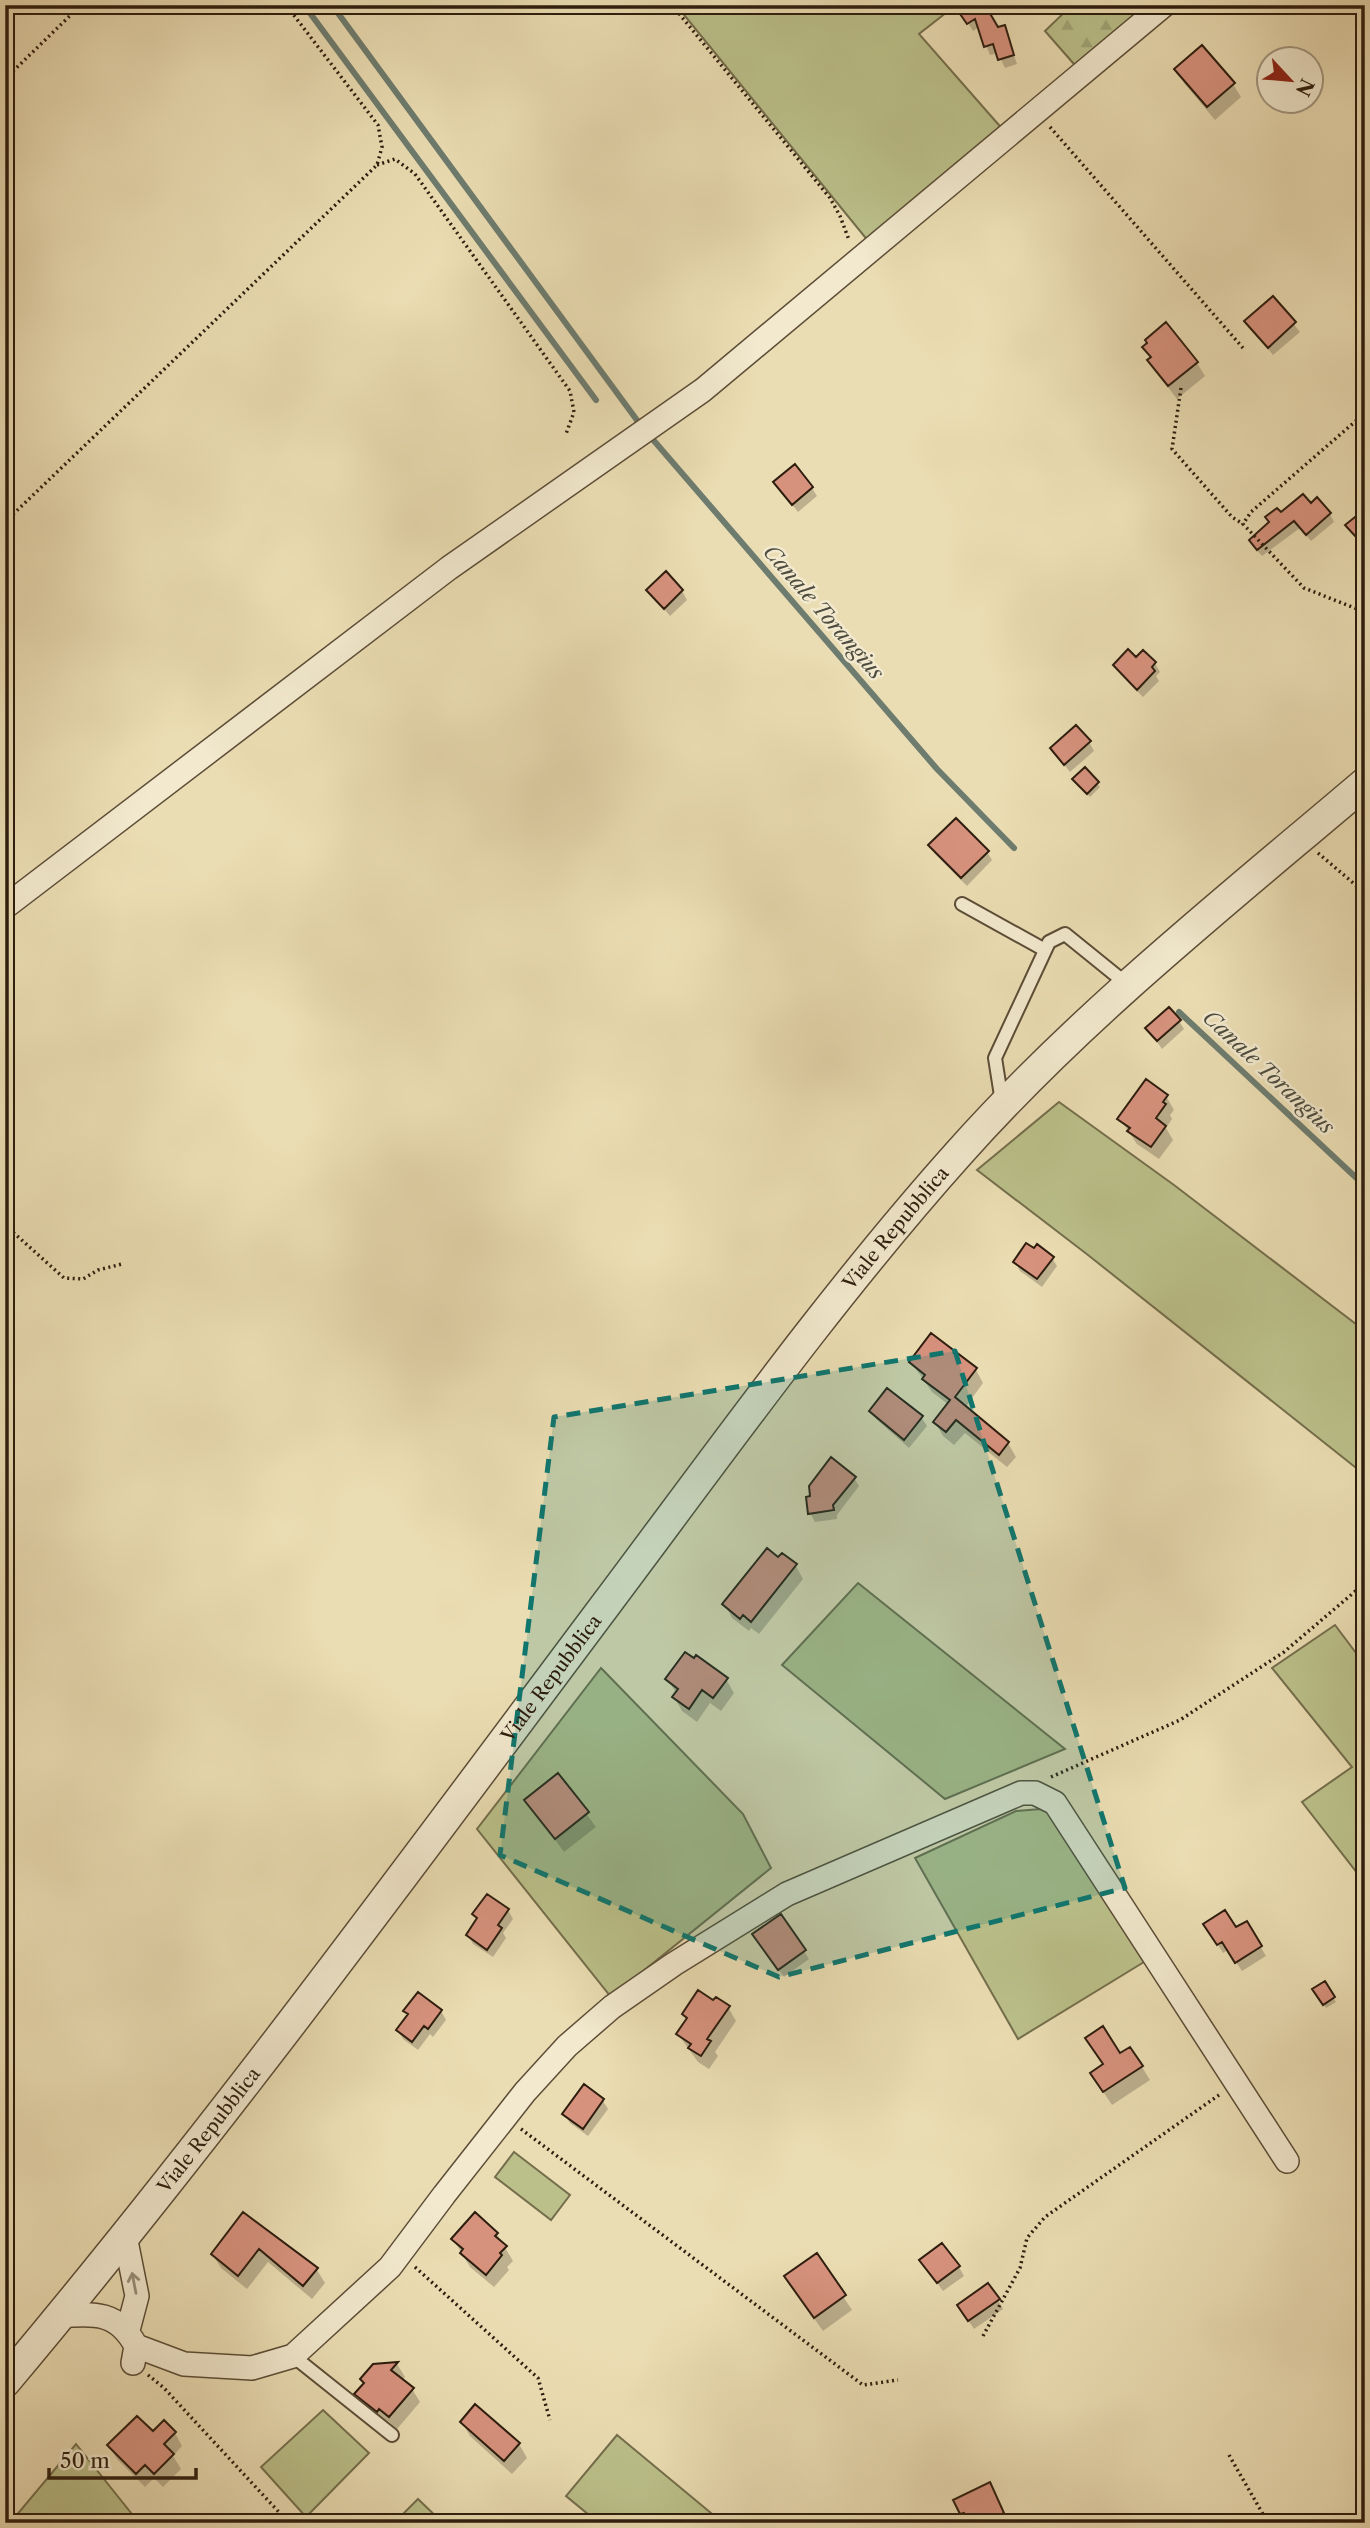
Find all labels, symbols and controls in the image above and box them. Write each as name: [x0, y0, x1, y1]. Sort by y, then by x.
north arrow: [1254, 46, 1324, 116]
text: N: [1291, 75, 1319, 100]
water label: Canale Torangius: [759, 539, 890, 685]
water label: Canale Torangius: [1198, 1005, 1340, 1140]
street label: Viale Repubblica: [837, 1162, 953, 1295]
street label: Viale Repubblica: [495, 1610, 606, 1747]
street label: Viale Repubblica: [152, 2062, 265, 2198]
one-way arrow: [127, 2272, 141, 2295]
scale bar: [49, 2437, 196, 2481]
text: 50 m: [60, 2448, 110, 2473]

